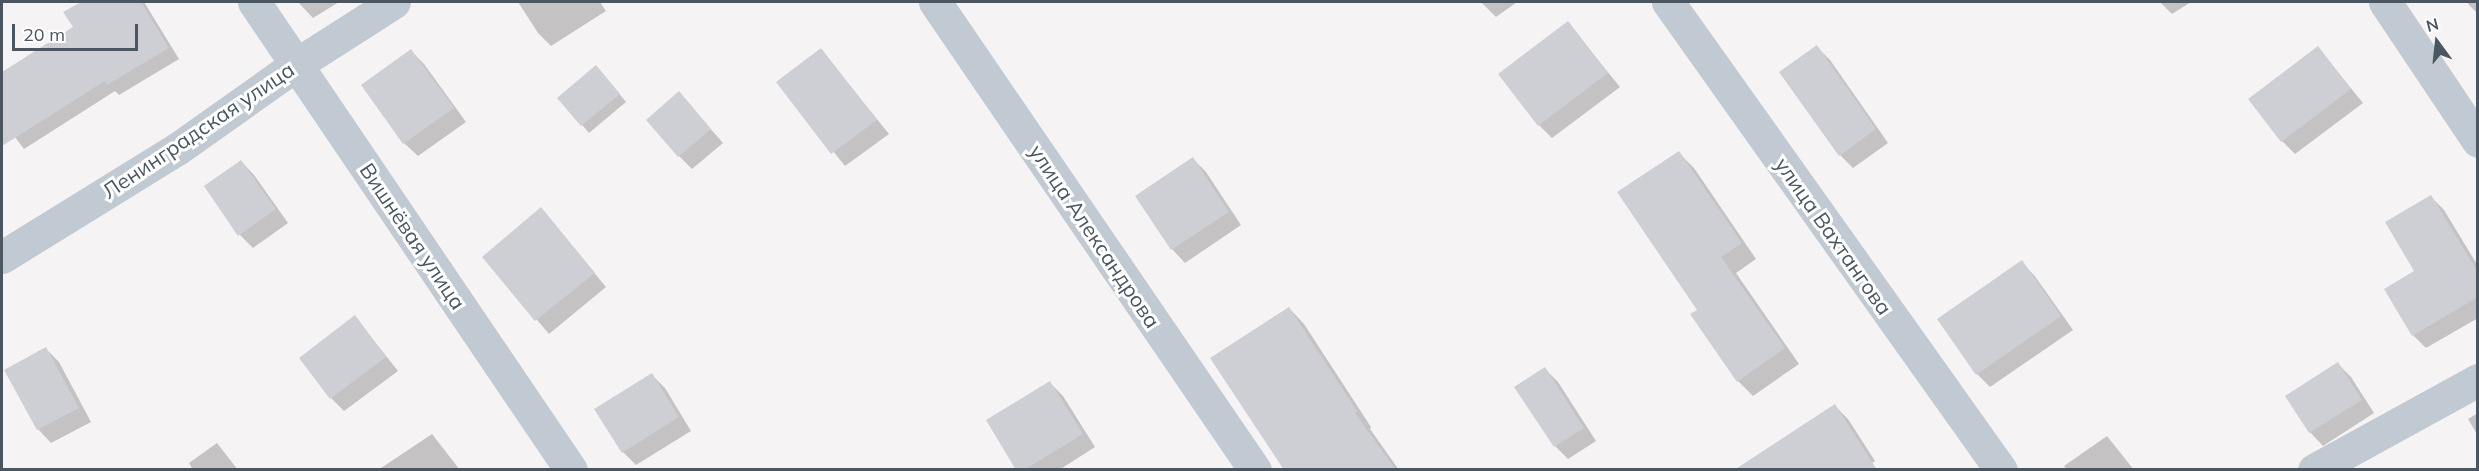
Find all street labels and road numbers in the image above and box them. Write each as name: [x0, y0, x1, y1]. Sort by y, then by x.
street label: Ленинградская улица: [97, 56, 299, 204]
street label: улица Александрова: [1024, 140, 1166, 332]
street label: улица Вахтангова: [1770, 153, 1898, 319]
street label: Вишнёвая улица: [355, 158, 471, 314]

